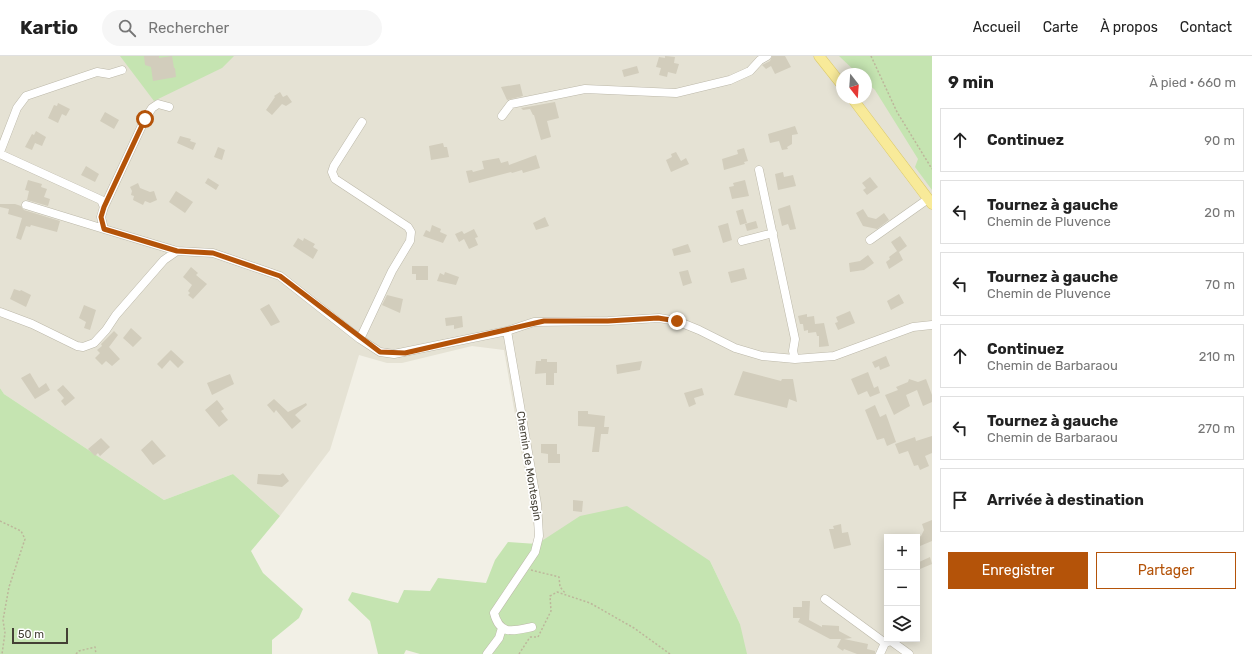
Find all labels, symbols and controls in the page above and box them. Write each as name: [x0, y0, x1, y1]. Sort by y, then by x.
search box: [102, 10, 382, 46]
text: Kartio: [20, 16, 78, 39]
icon: search: [116, 17, 138, 39]
text: Rechercher: [148, 19, 229, 37]
text: Accueil: [973, 19, 1021, 36]
text: Carte: [1043, 19, 1078, 36]
text: À propos: [1100, 19, 1158, 36]
text: Contact: [1180, 19, 1232, 36]
north arrow: [836, 68, 872, 104]
text: 9 min: [948, 72, 994, 92]
text: À pied · 660 m: [1149, 75, 1236, 90]
route start: [136, 110, 154, 128]
icon: ahead: [949, 129, 971, 151]
text: Continuez: [987, 131, 1064, 149]
text: 90 m: [1204, 133, 1235, 148]
text: Tournez à gauche: [987, 196, 1118, 214]
icon: left: [949, 201, 971, 223]
text: 20 m: [1204, 205, 1235, 220]
text: Chemin de Pluvence: [987, 214, 1111, 229]
text: Tournez à gauche: [987, 268, 1118, 286]
icon: left: [949, 273, 971, 295]
text: 70 m: [1205, 277, 1235, 292]
text: Chemin de Pluvence: [987, 286, 1111, 301]
route end: [668, 312, 686, 330]
text: Continuez: [987, 340, 1064, 358]
icon: ahead: [949, 345, 971, 367]
text: 210 m: [1199, 349, 1235, 364]
text: Chemin de Barbaraou: [987, 358, 1118, 373]
street label: Chemin de Montespin: [514, 410, 544, 522]
text: Tournez à gauche: [987, 412, 1118, 430]
icon: left: [949, 417, 971, 439]
text: 270 m: [1198, 421, 1235, 436]
text: Chemin de Barbaraou: [987, 430, 1118, 445]
icon: arrive: [949, 489, 971, 511]
text: Arrivée à destination: [987, 491, 1144, 509]
map controls: [884, 534, 920, 642]
button: +: [884, 534, 920, 570]
button: Enregistrer: [948, 552, 1088, 589]
button: Partager: [1096, 552, 1236, 589]
button: −: [884, 570, 920, 606]
button: layers: [884, 606, 920, 642]
scale bar: [12, 626, 68, 645]
text: 50 m: [18, 628, 44, 641]

